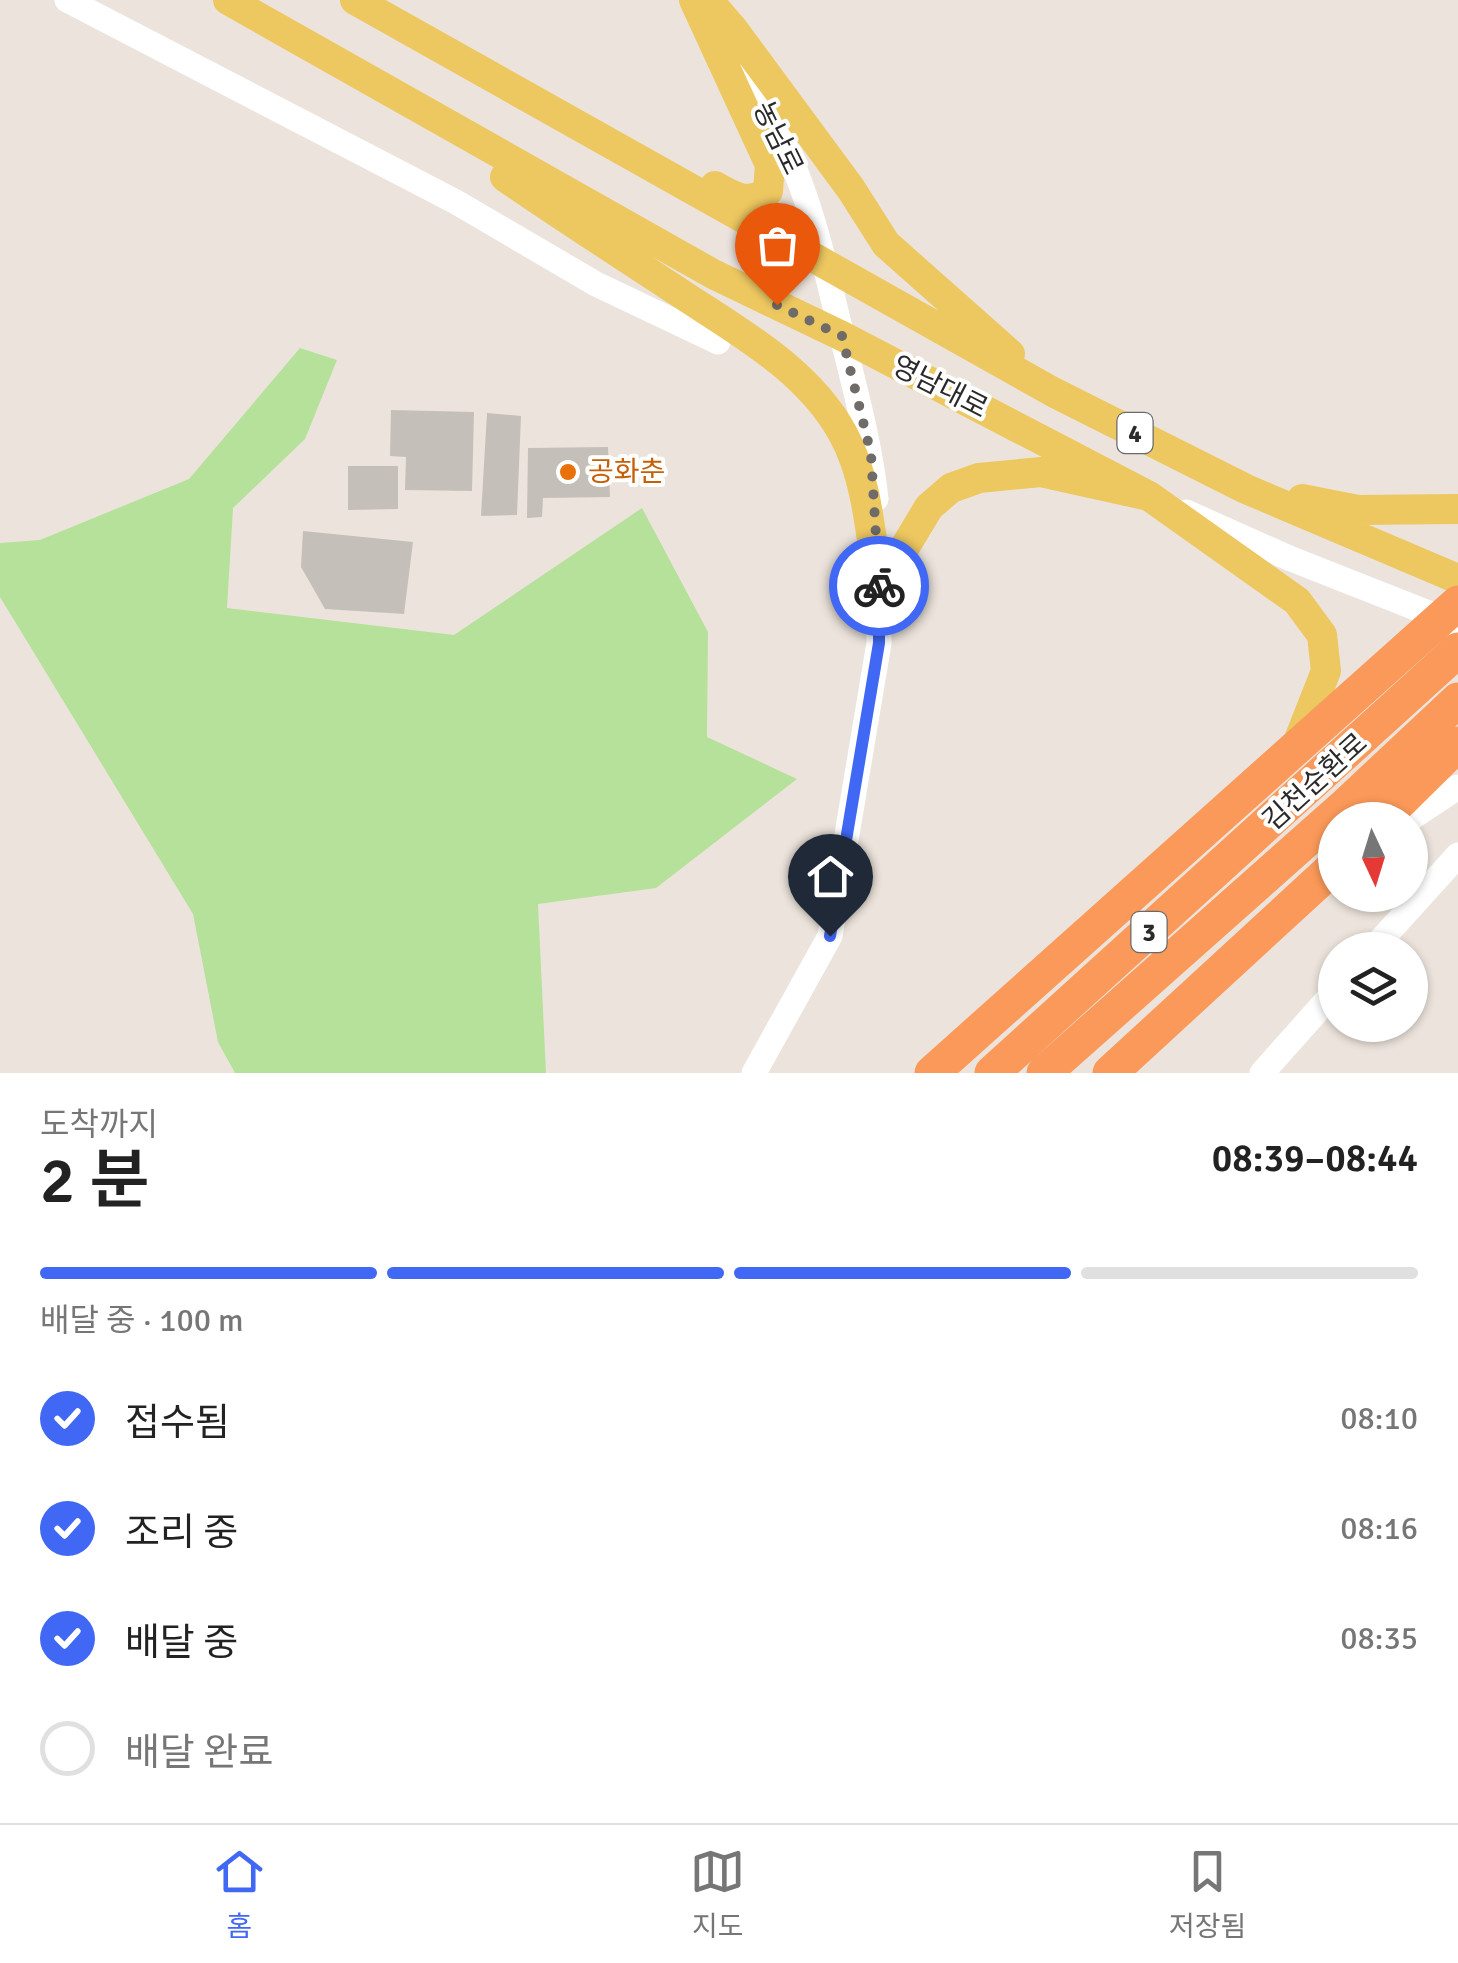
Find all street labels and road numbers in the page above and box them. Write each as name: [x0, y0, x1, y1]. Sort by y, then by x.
street label: 농남로: [746, 96, 810, 180]
street label: 영남대로: [886, 348, 994, 426]
road number: 4: [1118, 413, 1152, 453]
street label: 김천순환로: [1256, 726, 1374, 838]
road number: 3: [1132, 912, 1166, 952]

